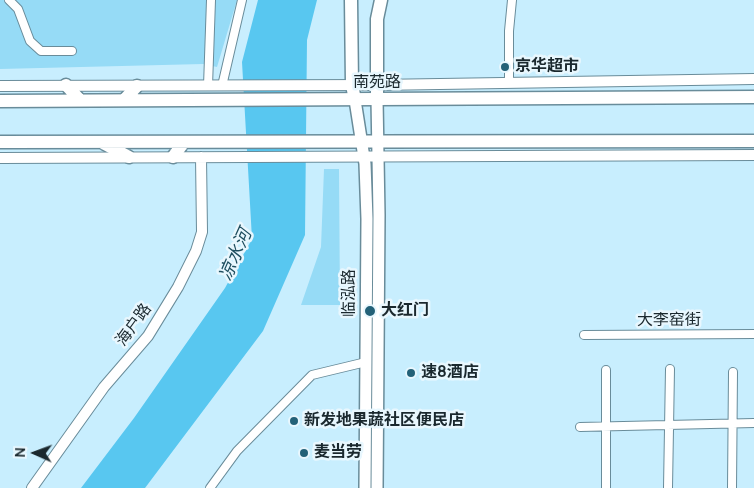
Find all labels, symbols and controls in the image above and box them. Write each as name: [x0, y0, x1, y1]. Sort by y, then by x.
place label: 京华超市: [515, 57, 579, 77]
marker: 京华超市: [499, 61, 511, 73]
street label: 南苑路: [353, 73, 401, 93]
water label: 凉水河: [215, 226, 257, 284]
street label: 临泓路: [340, 269, 360, 317]
street label: 海户路: [112, 300, 156, 350]
place label: 大红门: [381, 301, 429, 321]
marker: 大红门: [363, 304, 377, 318]
street label: 大李窑街: [637, 311, 701, 331]
place label: 速8酒店: [421, 363, 479, 383]
marker: 速8酒店: [405, 367, 417, 379]
place label: 新发地果蔬社区便民店: [304, 411, 464, 431]
marker: 新发地果蔬社区便民店: [288, 415, 300, 427]
north arrow: [10, 428, 60, 478]
place label: 麦当劳: [314, 443, 362, 463]
text: N: [10, 447, 29, 458]
marker: 麦当劳: [298, 447, 310, 459]

